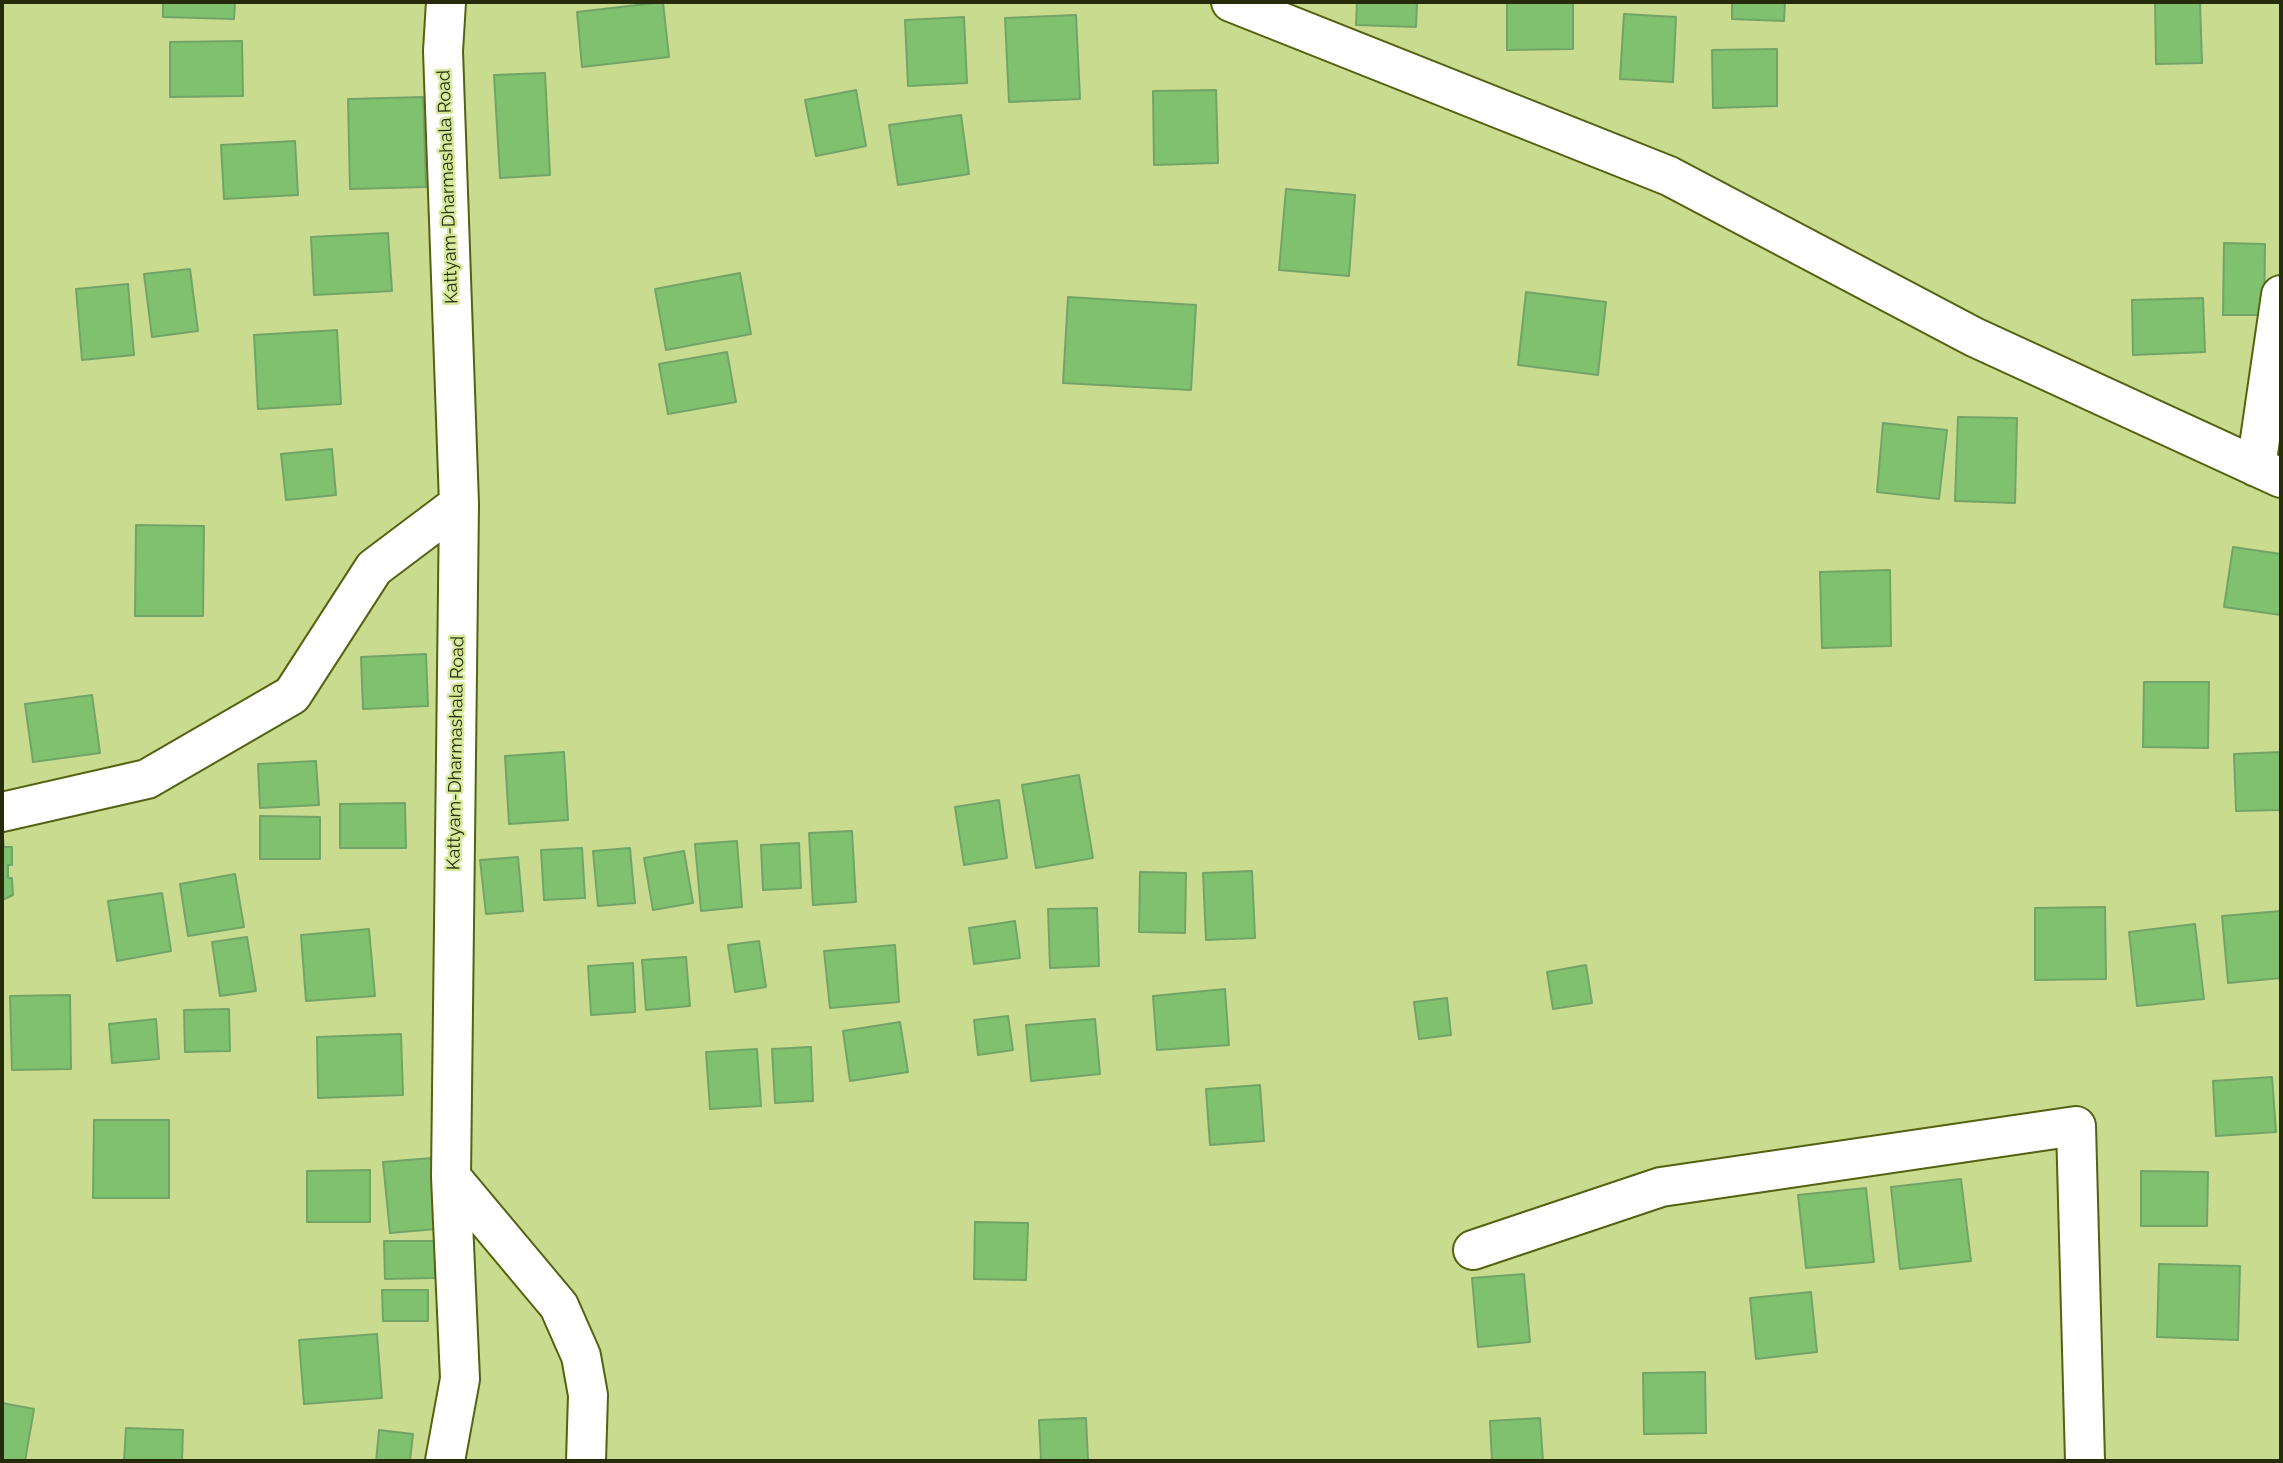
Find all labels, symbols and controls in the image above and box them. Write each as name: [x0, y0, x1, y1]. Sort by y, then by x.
street label: Kattyam-Dharmashala Road: [433, 70, 463, 304]
street label: Kattyam-Dharmashala Road: [443, 636, 469, 870]

